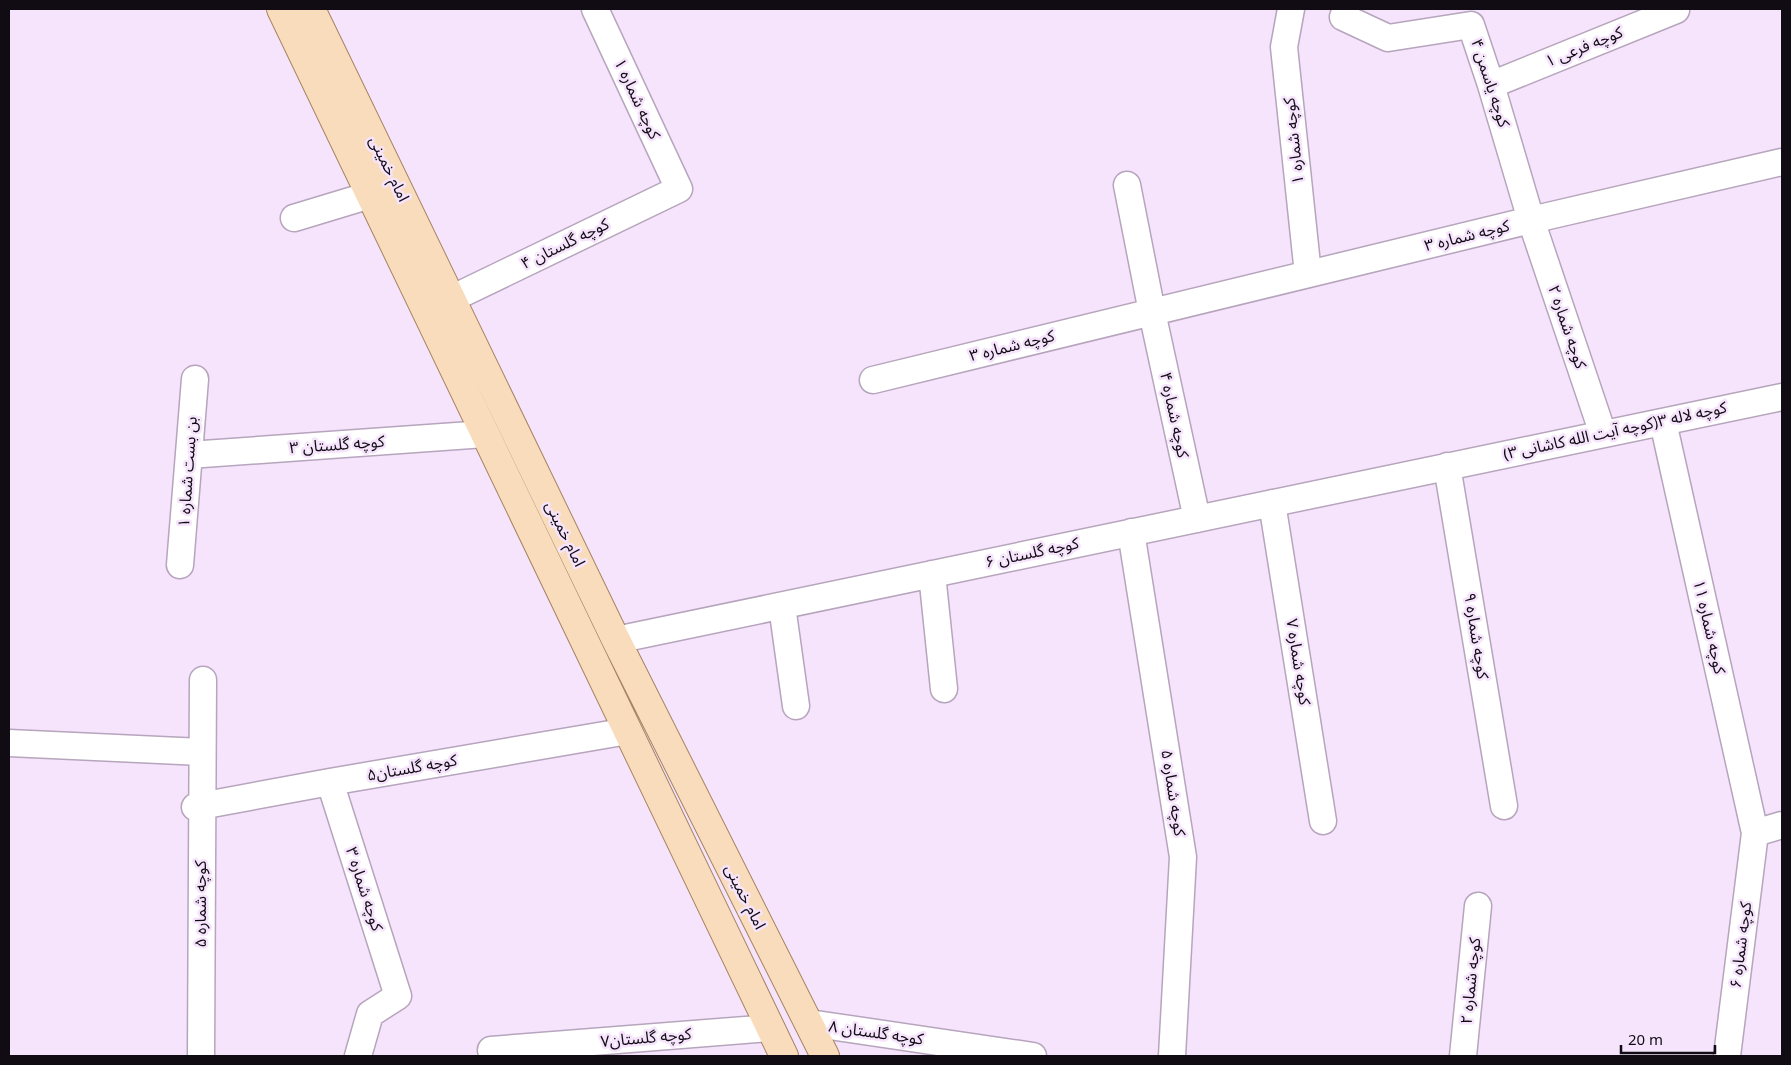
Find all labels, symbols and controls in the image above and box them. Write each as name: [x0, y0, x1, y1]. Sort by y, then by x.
street label: کوچه فرعی ۱: [1540, 16, 1629, 78]
street label: کوچه یاسمن ۴: [1460, 34, 1520, 132]
street label: کوچه شماره ۱: [603, 52, 671, 146]
street label: کوچه شماره ۱: [1273, 96, 1315, 186]
street label: امام خمینی: [358, 130, 420, 208]
street label: کوچه گلستان ۴: [515, 208, 616, 280]
street label: کوچه شماره ۳: [1421, 209, 1514, 263]
street label: کوچه شماره ۲: [1537, 280, 1597, 374]
street label: کوچه شماره ۳: [966, 319, 1059, 373]
street label: کوچه شماره ۴: [1148, 369, 1200, 461]
street label: کوچه لاله ۳(کوچه آیت الله کاشانی ۳): [1500, 391, 1730, 471]
street label: بن بست شماره ۱: [167, 415, 209, 529]
street label: کوچه گلستان ۳: [288, 425, 386, 465]
street label: امام خمینی: [534, 495, 596, 573]
street label: کوچه گلستان ۶: [982, 526, 1083, 580]
street label: کوچه شماره ۱۱: [1682, 576, 1736, 678]
street label: کوچه شماره ۹: [1452, 590, 1500, 682]
street label: کوچه شماره ۷: [1274, 616, 1322, 708]
street label: کوچه گلستان۵: [364, 743, 460, 793]
street label: کوچه شماره ۵: [1149, 747, 1197, 839]
street label: کوچه شماره ۳: [334, 842, 394, 936]
street label: امام خمینی: [714, 858, 776, 936]
street label: کوچه شماره ۵: [184, 860, 218, 947]
street label: کوچه شماره ۶: [1719, 899, 1763, 990]
street label: کوچه شماره ۲: [1450, 936, 1492, 1026]
street label: کوچه گلستان ۸: [826, 1010, 926, 1057]
street label: کوچه گلستان۷: [599, 1017, 693, 1059]
scale bar: [1621, 1022, 1715, 1054]
text: 20 m: [1628, 1024, 1663, 1056]

